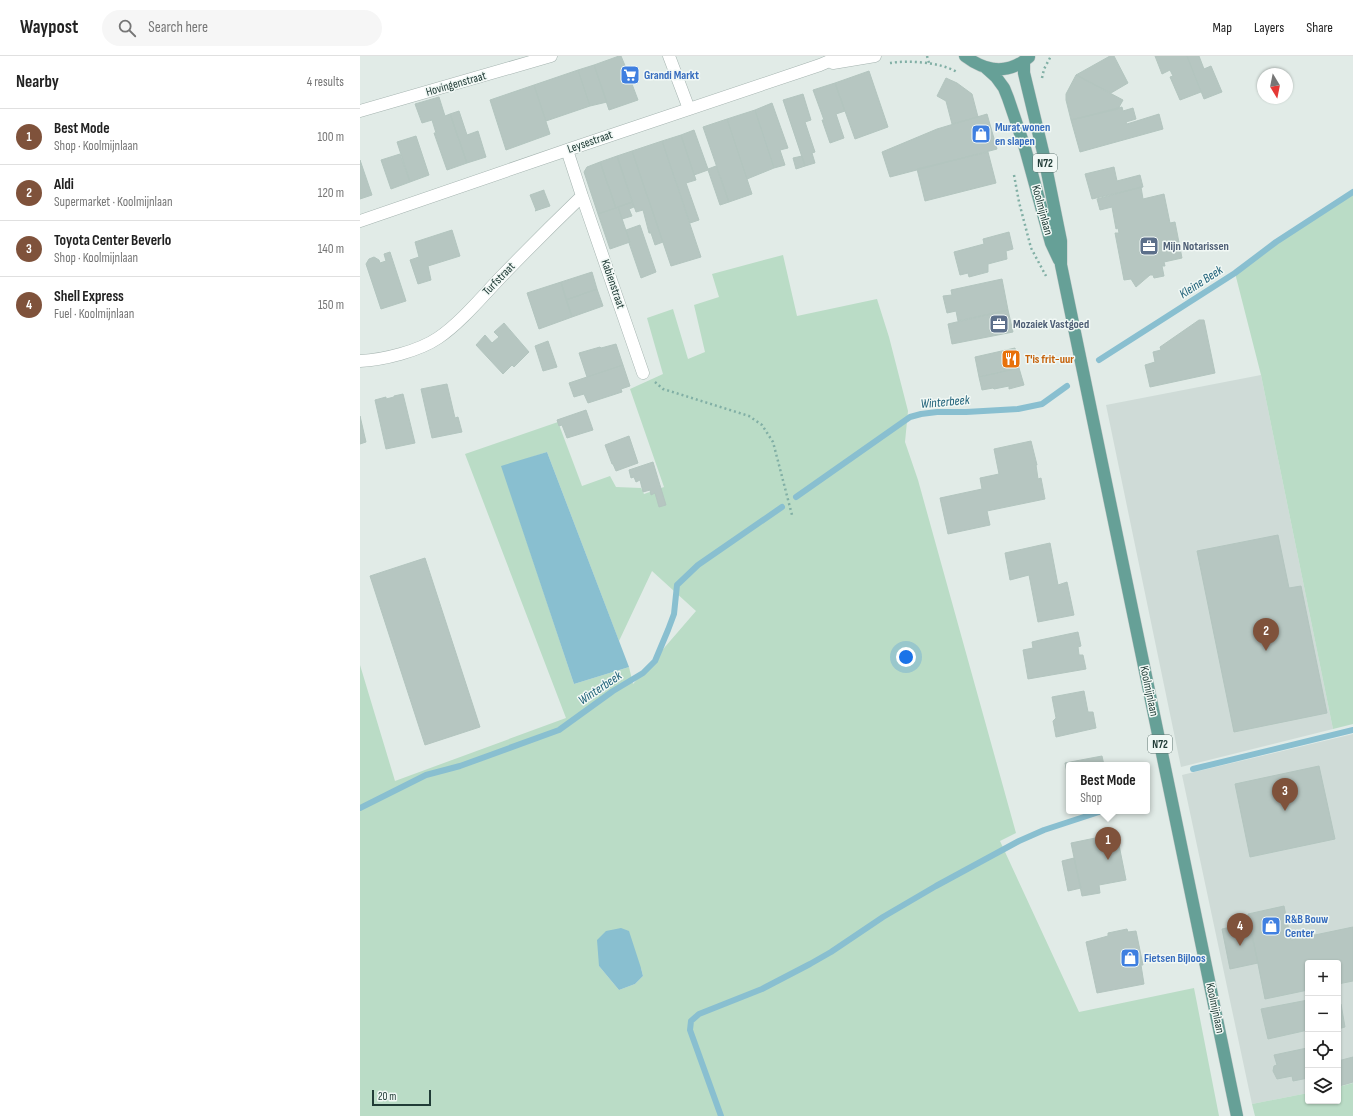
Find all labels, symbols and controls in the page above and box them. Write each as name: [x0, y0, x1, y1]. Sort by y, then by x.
search box: [102, 10, 382, 46]
text: Waypost: [20, 16, 78, 39]
icon: search: [116, 17, 138, 39]
text: Search here: [148, 18, 208, 37]
text: Map: [1212, 19, 1232, 36]
text: Layers: [1254, 19, 1284, 36]
text: Share: [1306, 19, 1333, 36]
supermarket icon: Grandi Markt: [619, 64, 641, 86]
street label: Hovingenstraat: [424, 68, 488, 100]
place label: Grandi Markt: [644, 68, 699, 83]
north arrow: [1257, 68, 1293, 104]
text: Nearby: [16, 72, 59, 92]
text: 4 results: [307, 74, 344, 90]
text: Best Mode: [54, 119, 110, 138]
place label: Murat wonen en slapen: [995, 120, 1050, 149]
shop icon: Murat wonen en slapen: [970, 123, 992, 145]
street label: Leysestraat: [565, 127, 615, 157]
text: 1: [26, 129, 32, 145]
text: 100 m: [317, 129, 344, 145]
text: Shop · Koolmijnlaan: [54, 138, 138, 154]
road number: N72: [1033, 154, 1057, 172]
text: Aldi: [54, 175, 74, 194]
street label: Koolmijnlaan: [1028, 183, 1056, 237]
text: 2: [26, 185, 32, 201]
text: 120 m: [318, 185, 344, 201]
text: Supermarket · Koolmijnlaan: [54, 194, 173, 210]
text: Toyota Center Beverlo: [54, 231, 171, 250]
office icon: Mijn Notarissen: [1138, 235, 1160, 257]
place label: Mijn Notarissen: [1163, 239, 1229, 254]
text: 3: [26, 241, 32, 257]
text: 140 m: [318, 241, 344, 257]
text: Shop · Koolmijnlaan: [54, 250, 138, 266]
street label: Kabienstraat: [598, 257, 629, 311]
street label: Turfstraat: [480, 259, 519, 299]
water label: Kleine Beek: [1176, 261, 1227, 302]
text: Shell Express: [54, 287, 124, 306]
text: 4: [26, 297, 32, 313]
text: 150 m: [318, 297, 344, 313]
text: Fuel · Koolmijnlaan: [54, 306, 134, 322]
office icon: Mozaiek Vastgoed: [988, 313, 1010, 335]
place label: Mozaiek Vastgoed: [1013, 317, 1089, 332]
restaurant icon: T'is frit-uur: [1000, 348, 1022, 370]
place label: T'is frit-uur: [1025, 352, 1074, 367]
water label: Winterbeek: [920, 392, 971, 412]
pin: 2: [1253, 618, 1279, 651]
your location: [896, 647, 916, 667]
street label: Koolmijnlaan: [1136, 664, 1162, 718]
water label: Winterbeek: [575, 667, 626, 708]
road number: N72: [1148, 735, 1172, 753]
popup: [1066, 762, 1150, 814]
text: Best Mode: [1080, 771, 1136, 790]
pin: 3: [1272, 778, 1298, 811]
text: Shop: [1080, 790, 1102, 806]
pin: 1: [1095, 827, 1121, 860]
place label: R&B Bouw Center: [1285, 912, 1329, 941]
pin: 4: [1227, 913, 1253, 946]
shop icon: R&B Bouw Center: [1260, 915, 1282, 937]
shop icon: Fietsen Bijloos: [1119, 947, 1141, 969]
place label: Fietsen Bijloos: [1144, 951, 1206, 966]
map controls: [1305, 960, 1341, 1104]
button: +: [1305, 960, 1341, 996]
street label: Koolmijnlaan: [1202, 981, 1228, 1035]
button: −: [1305, 996, 1341, 1032]
button: locate: [1305, 1032, 1341, 1068]
button: layers: [1305, 1068, 1341, 1104]
scale bar: [372, 1088, 431, 1107]
text: 20 m: [378, 1090, 396, 1103]

